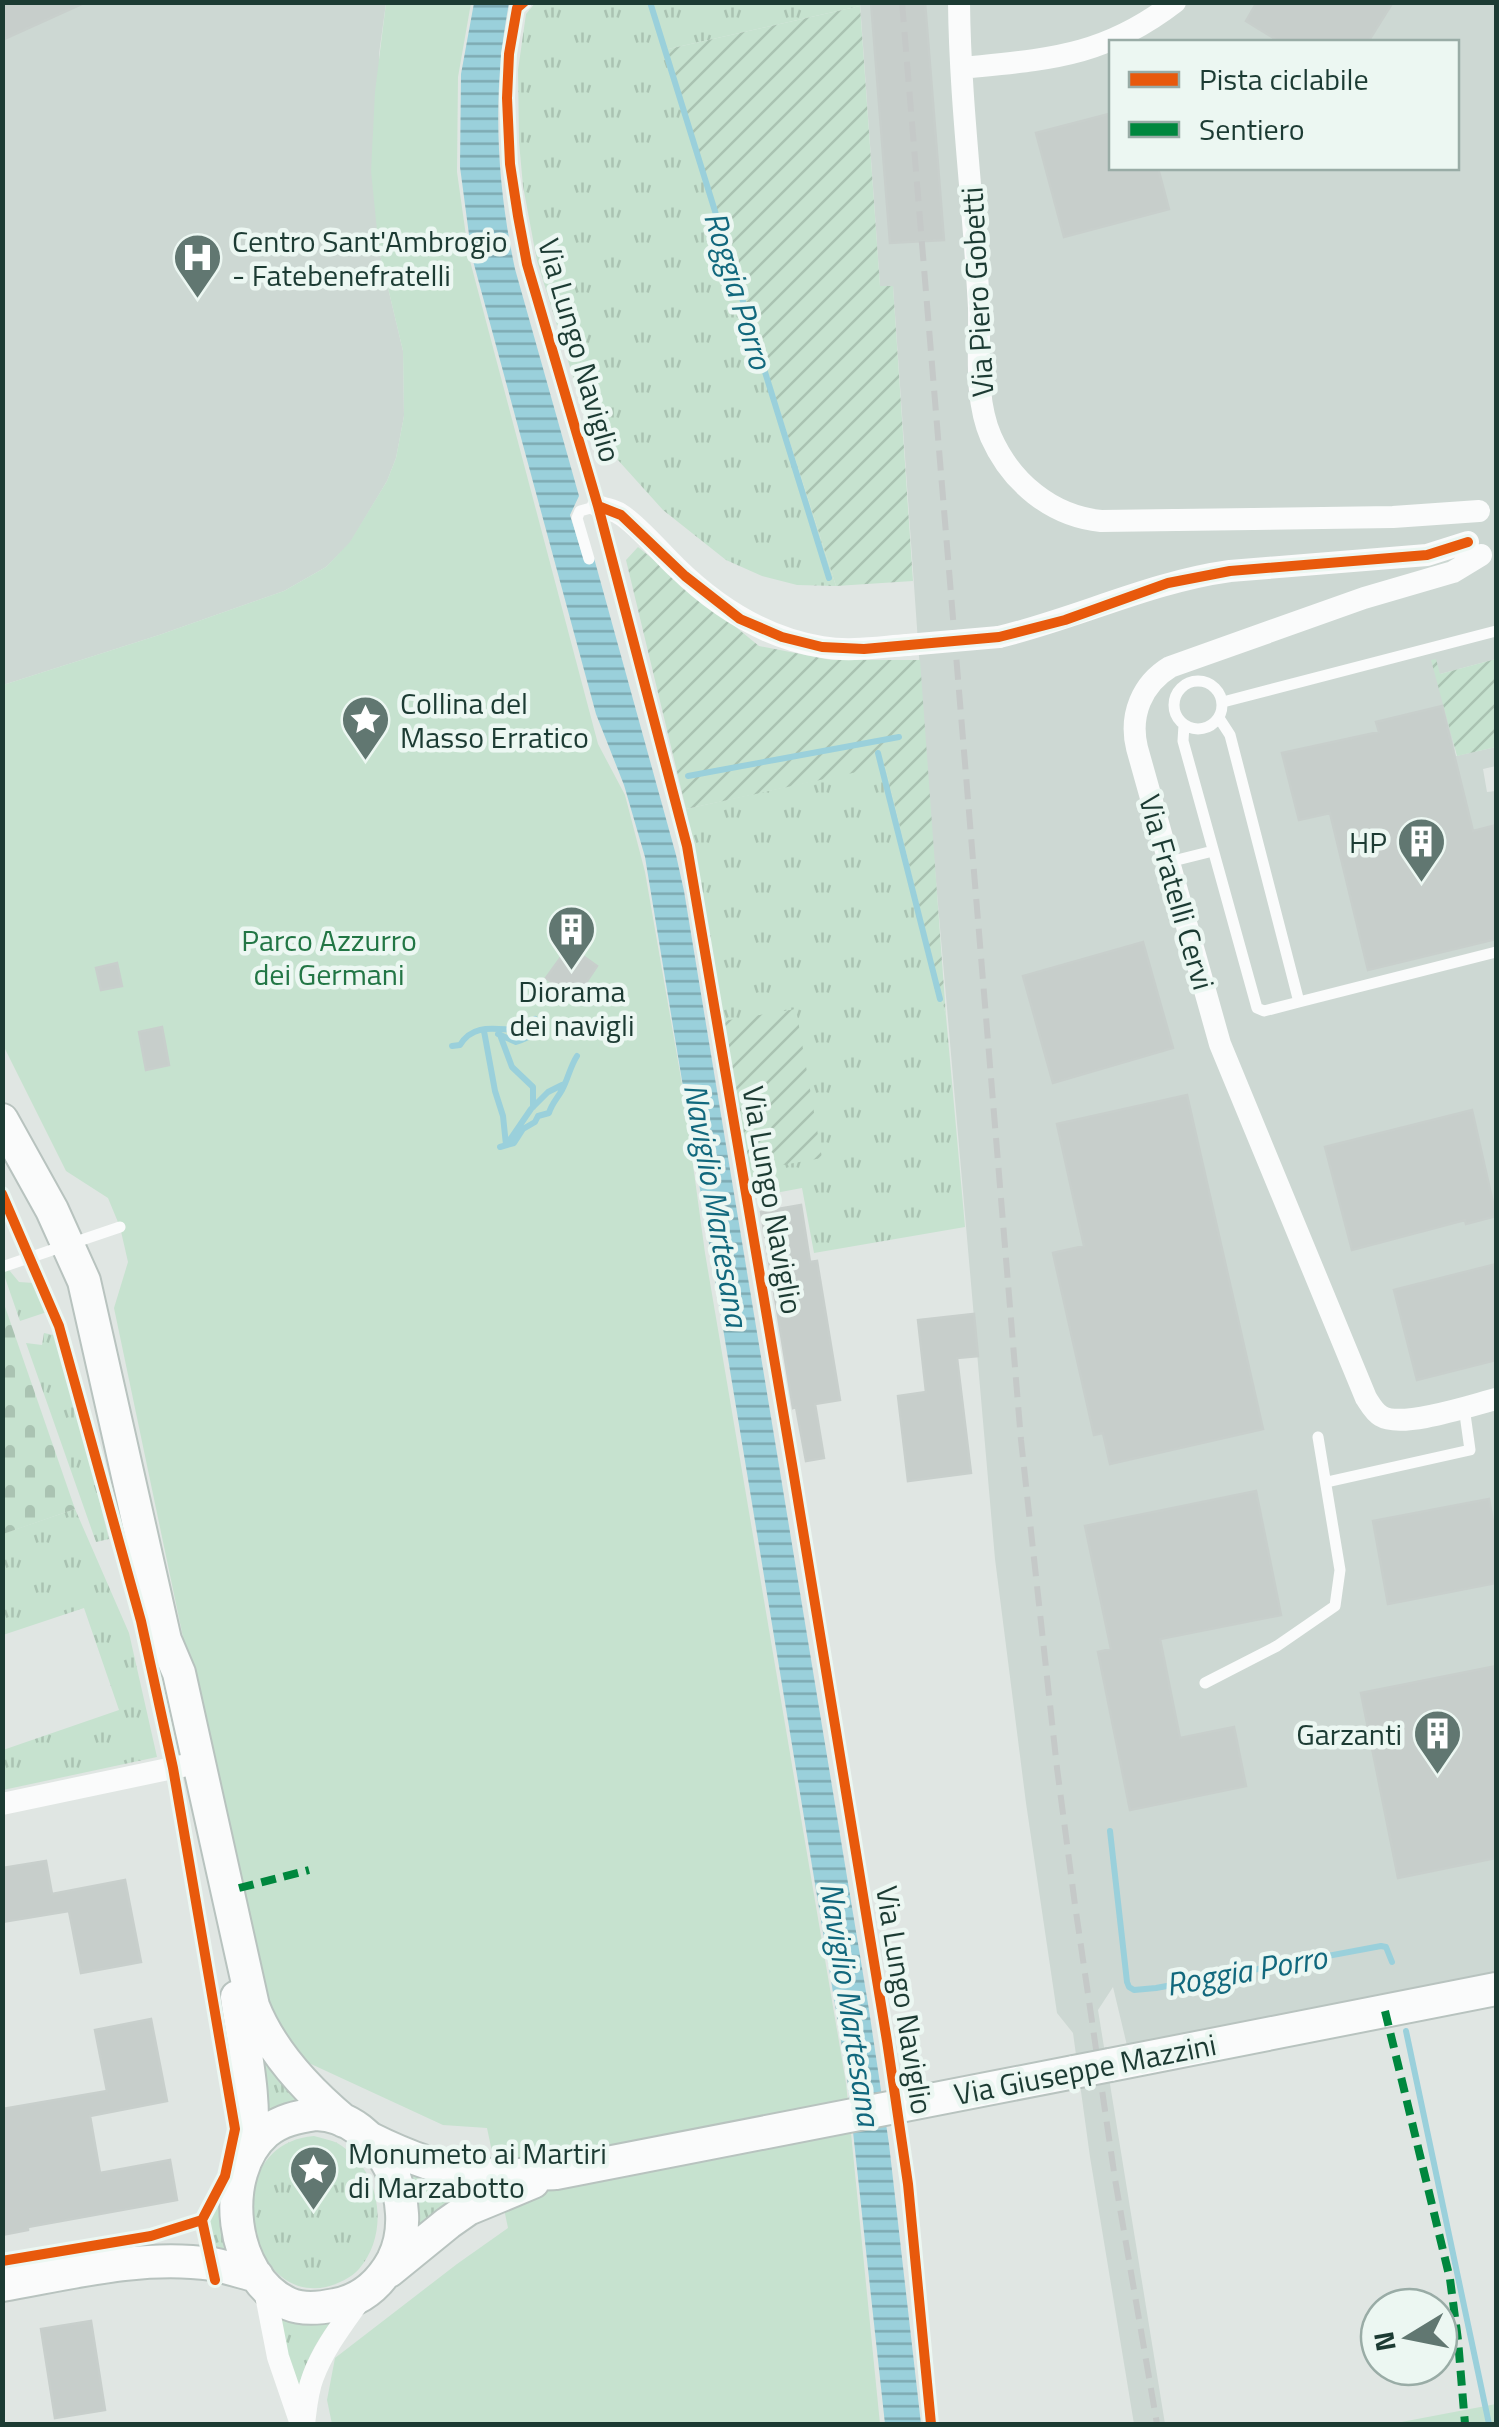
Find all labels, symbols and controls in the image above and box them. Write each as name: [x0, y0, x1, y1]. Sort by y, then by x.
legend: [1109, 40, 1459, 170]
text: Pista ciclabile: [1199, 56, 1369, 102]
text: Sentiero: [1199, 106, 1305, 152]
street label: Via Piero Gobetti: [949, 186, 1005, 398]
water label: Roggia Porro: [692, 205, 786, 376]
place label: Centro Sant'Ambrogio - Fatebenefratelli: [232, 218, 508, 298]
hospital icon: Centro Sant'Ambrogio - Fatebenefratelli: [171, 232, 223, 300]
street label: Via Lungo Naviglio: [526, 233, 634, 467]
place label: Collina del Masso Erratico: [400, 680, 589, 760]
place icon: Collina del Masso Erratico: [339, 694, 391, 762]
street label: Via Fratelli Cervi: [1127, 789, 1227, 995]
building icon: HP: [1396, 816, 1448, 884]
place label: HP: [1349, 819, 1387, 865]
building icon: Diorama dei navigli: [546, 904, 598, 972]
park label: Parco Azzurro dei Germani: [241, 917, 417, 997]
place label: Diorama dei navigli: [509, 968, 635, 1048]
water label: Naviglio Martesana: [672, 1080, 762, 1332]
street label: Via Lungo Naviglio: [730, 1082, 816, 1318]
building icon: Garzanti: [1411, 1708, 1463, 1776]
place label: Garzanti: [1296, 1711, 1402, 1757]
water label: Naviglio Martesana: [808, 1879, 894, 2131]
street label: Via Lungo Naviglio: [864, 1882, 946, 2118]
water label: Roggia Porro: [1162, 1932, 1331, 2008]
street label: Via Giuseppe Mazzini: [950, 2021, 1220, 2117]
place label: Monumeto ai Martiri di Marzabotto: [348, 2130, 607, 2210]
place icon: Monumeto ai Martiri di Marzabotto: [287, 2144, 339, 2212]
north arrow: [1359, 2287, 1459, 2387]
text: N: [1361, 2328, 1407, 2355]

